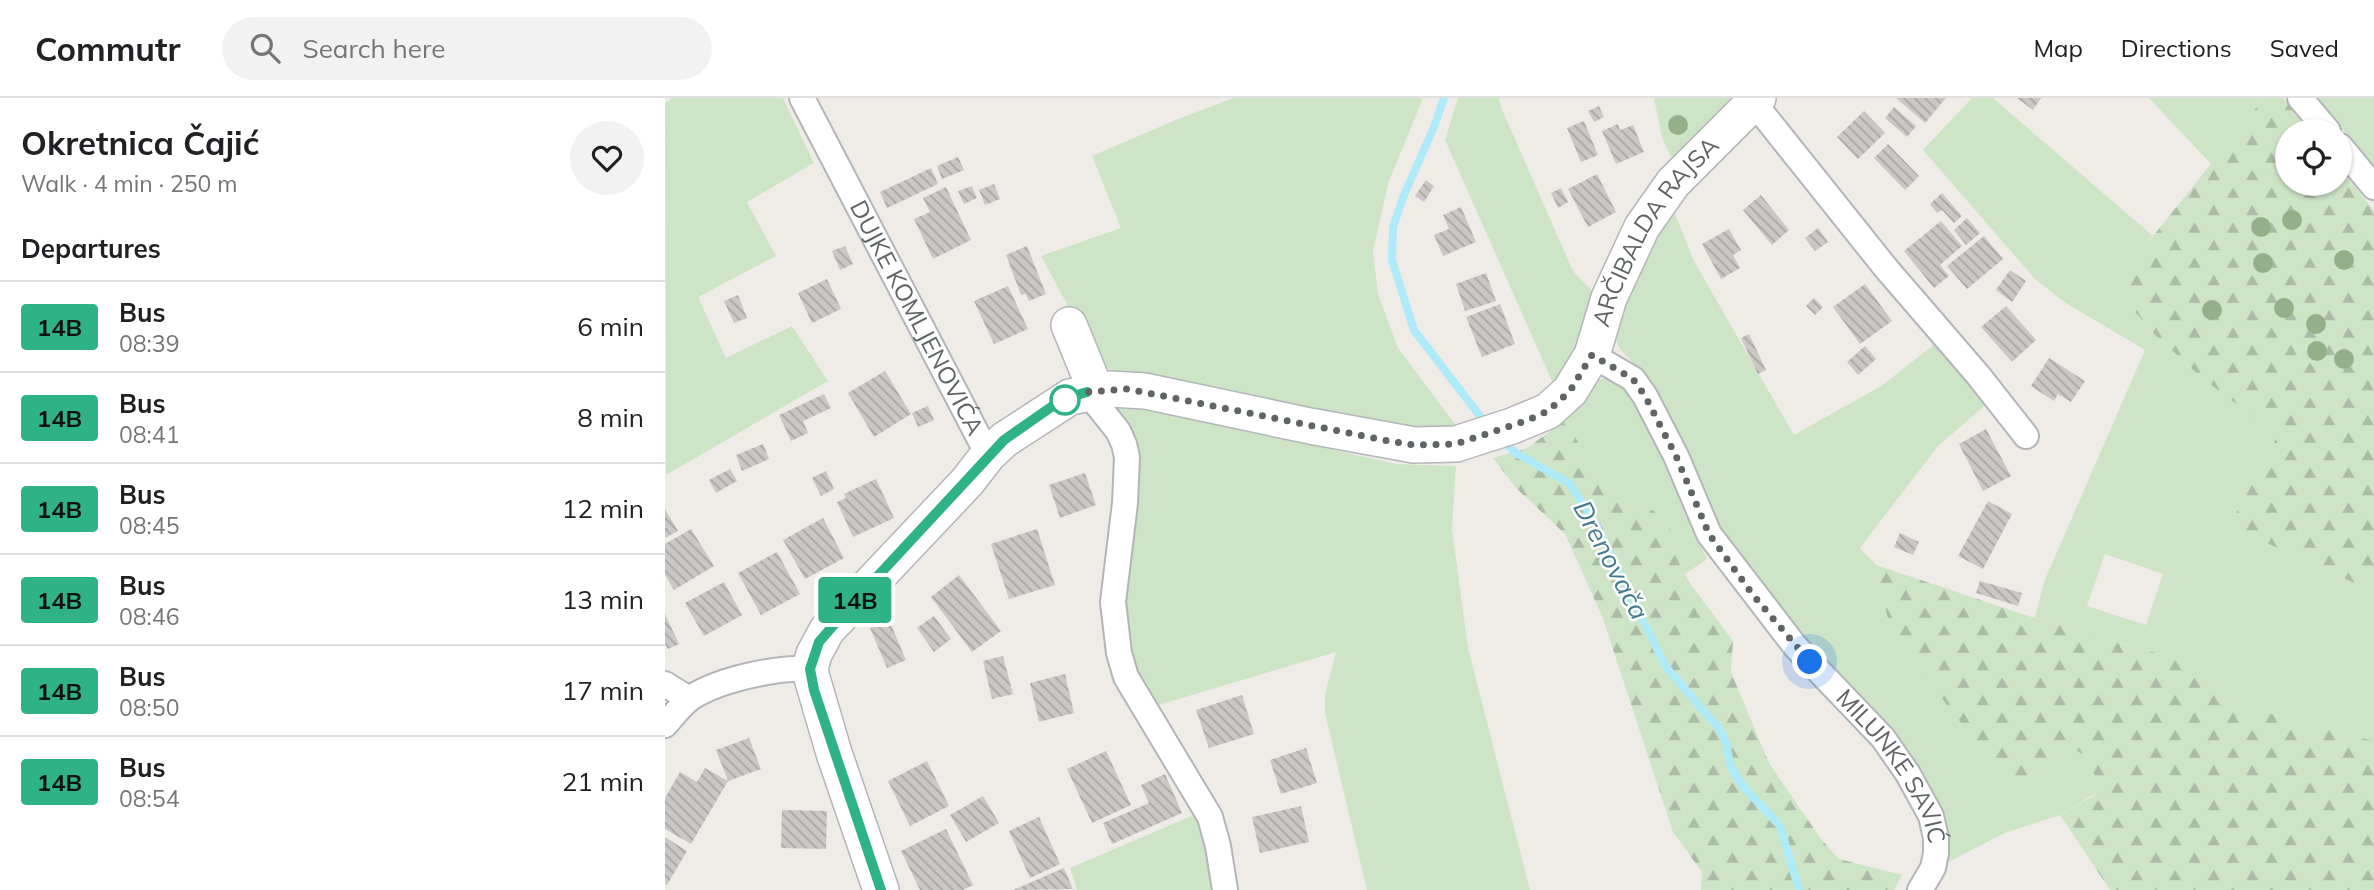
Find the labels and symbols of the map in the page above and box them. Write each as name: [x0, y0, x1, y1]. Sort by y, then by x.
street label: ARČIBALDA RAJSA: [1585, 130, 1725, 330]
street label: DUJKE KOMLJENOVIĆA: [844, 195, 991, 440]
unlabelled marker: [1050, 385, 1080, 415]
water label: Drenovača: [1566, 495, 1657, 625]
line badge: 14B: [815, 577, 895, 623]
your location: [1792, 644, 1827, 679]
street label: MILUNKE SAVIĆ: [1830, 682, 1953, 846]

